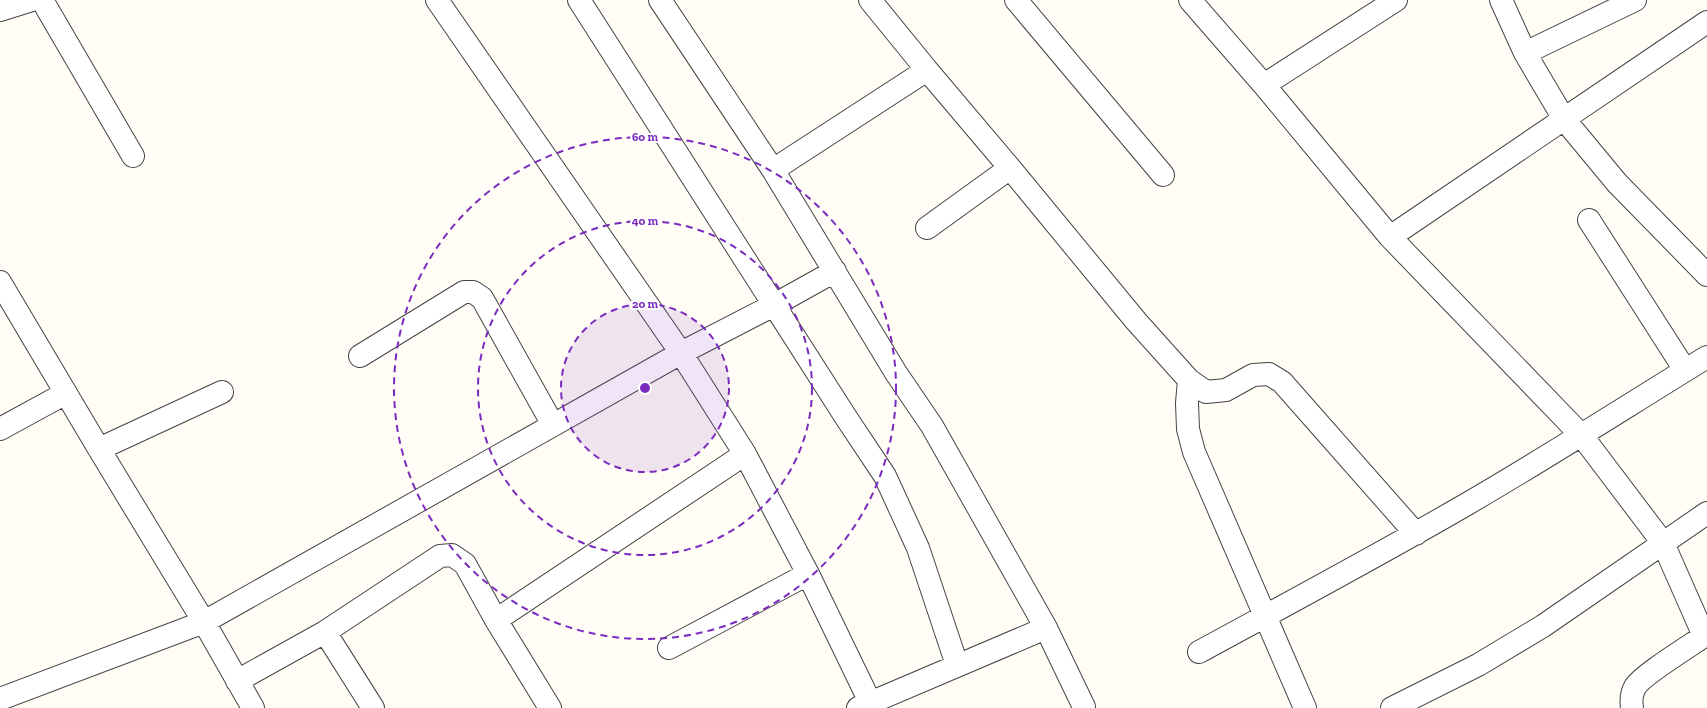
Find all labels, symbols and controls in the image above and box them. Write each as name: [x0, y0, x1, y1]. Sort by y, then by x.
text: 60 m: [632, 130, 659, 144]
text: 40 m: [632, 214, 659, 228]
text: 20 m: [632, 297, 659, 311]
centre of rings: [638, 381, 652, 395]

